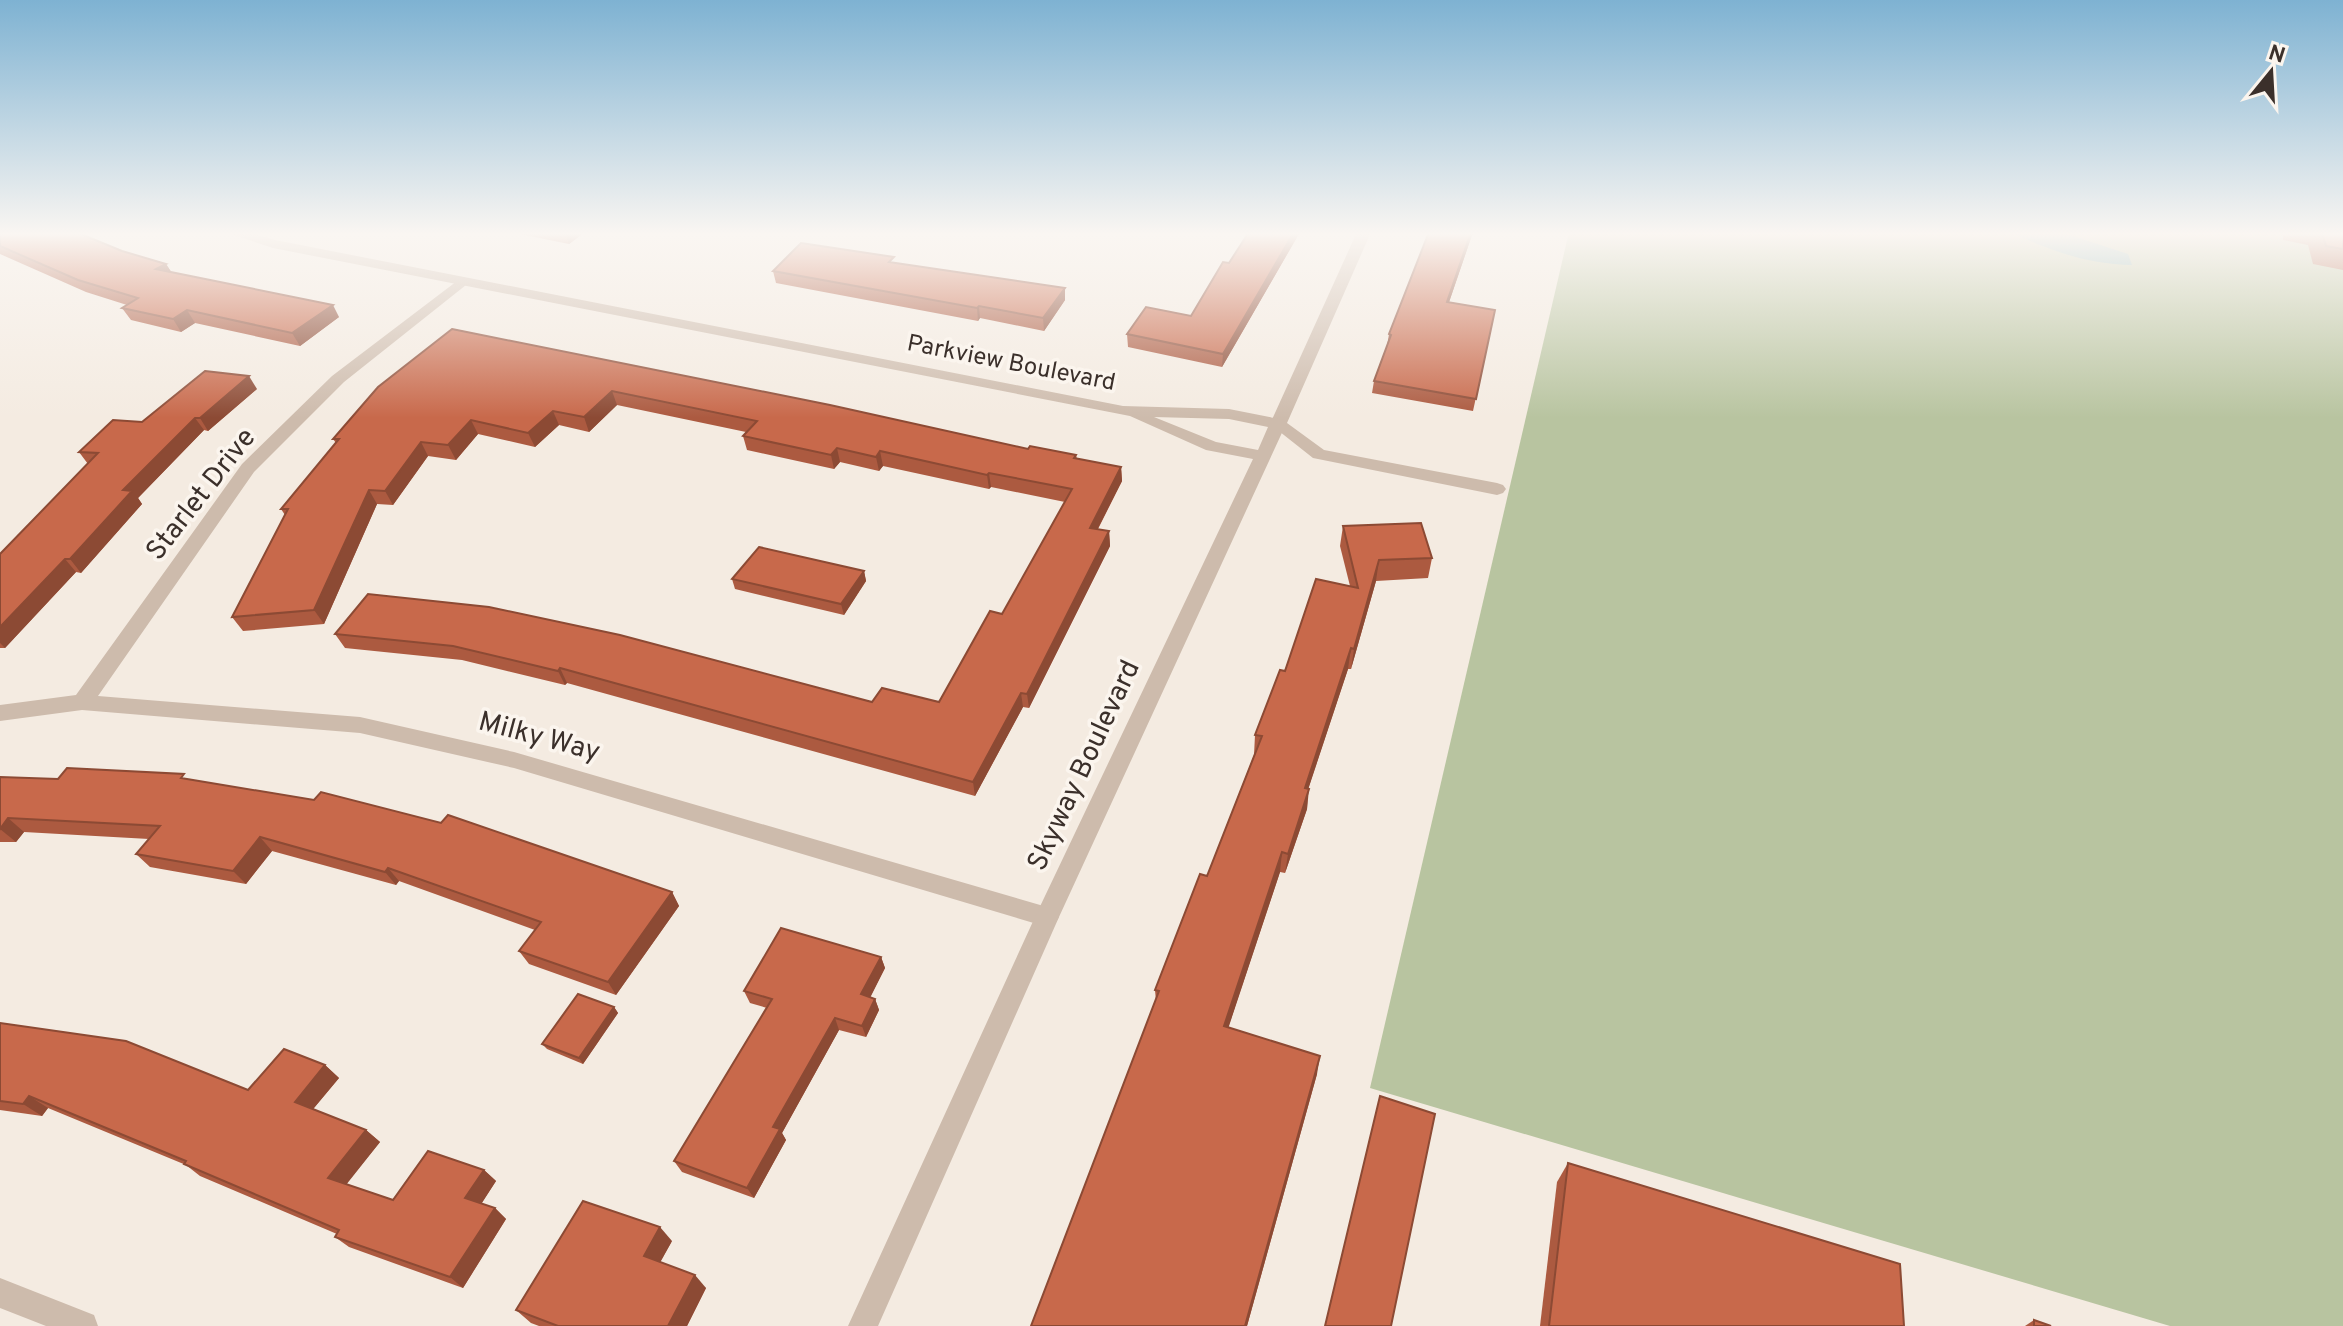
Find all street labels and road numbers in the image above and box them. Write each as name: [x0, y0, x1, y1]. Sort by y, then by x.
street label: Parkview Boulevard: [904, 329, 1118, 399]
street label: Starlet Drive: [139, 422, 265, 568]
street label: Skyway Boulevard: [1020, 655, 1150, 877]
street label: Milky Way: [474, 704, 604, 772]

